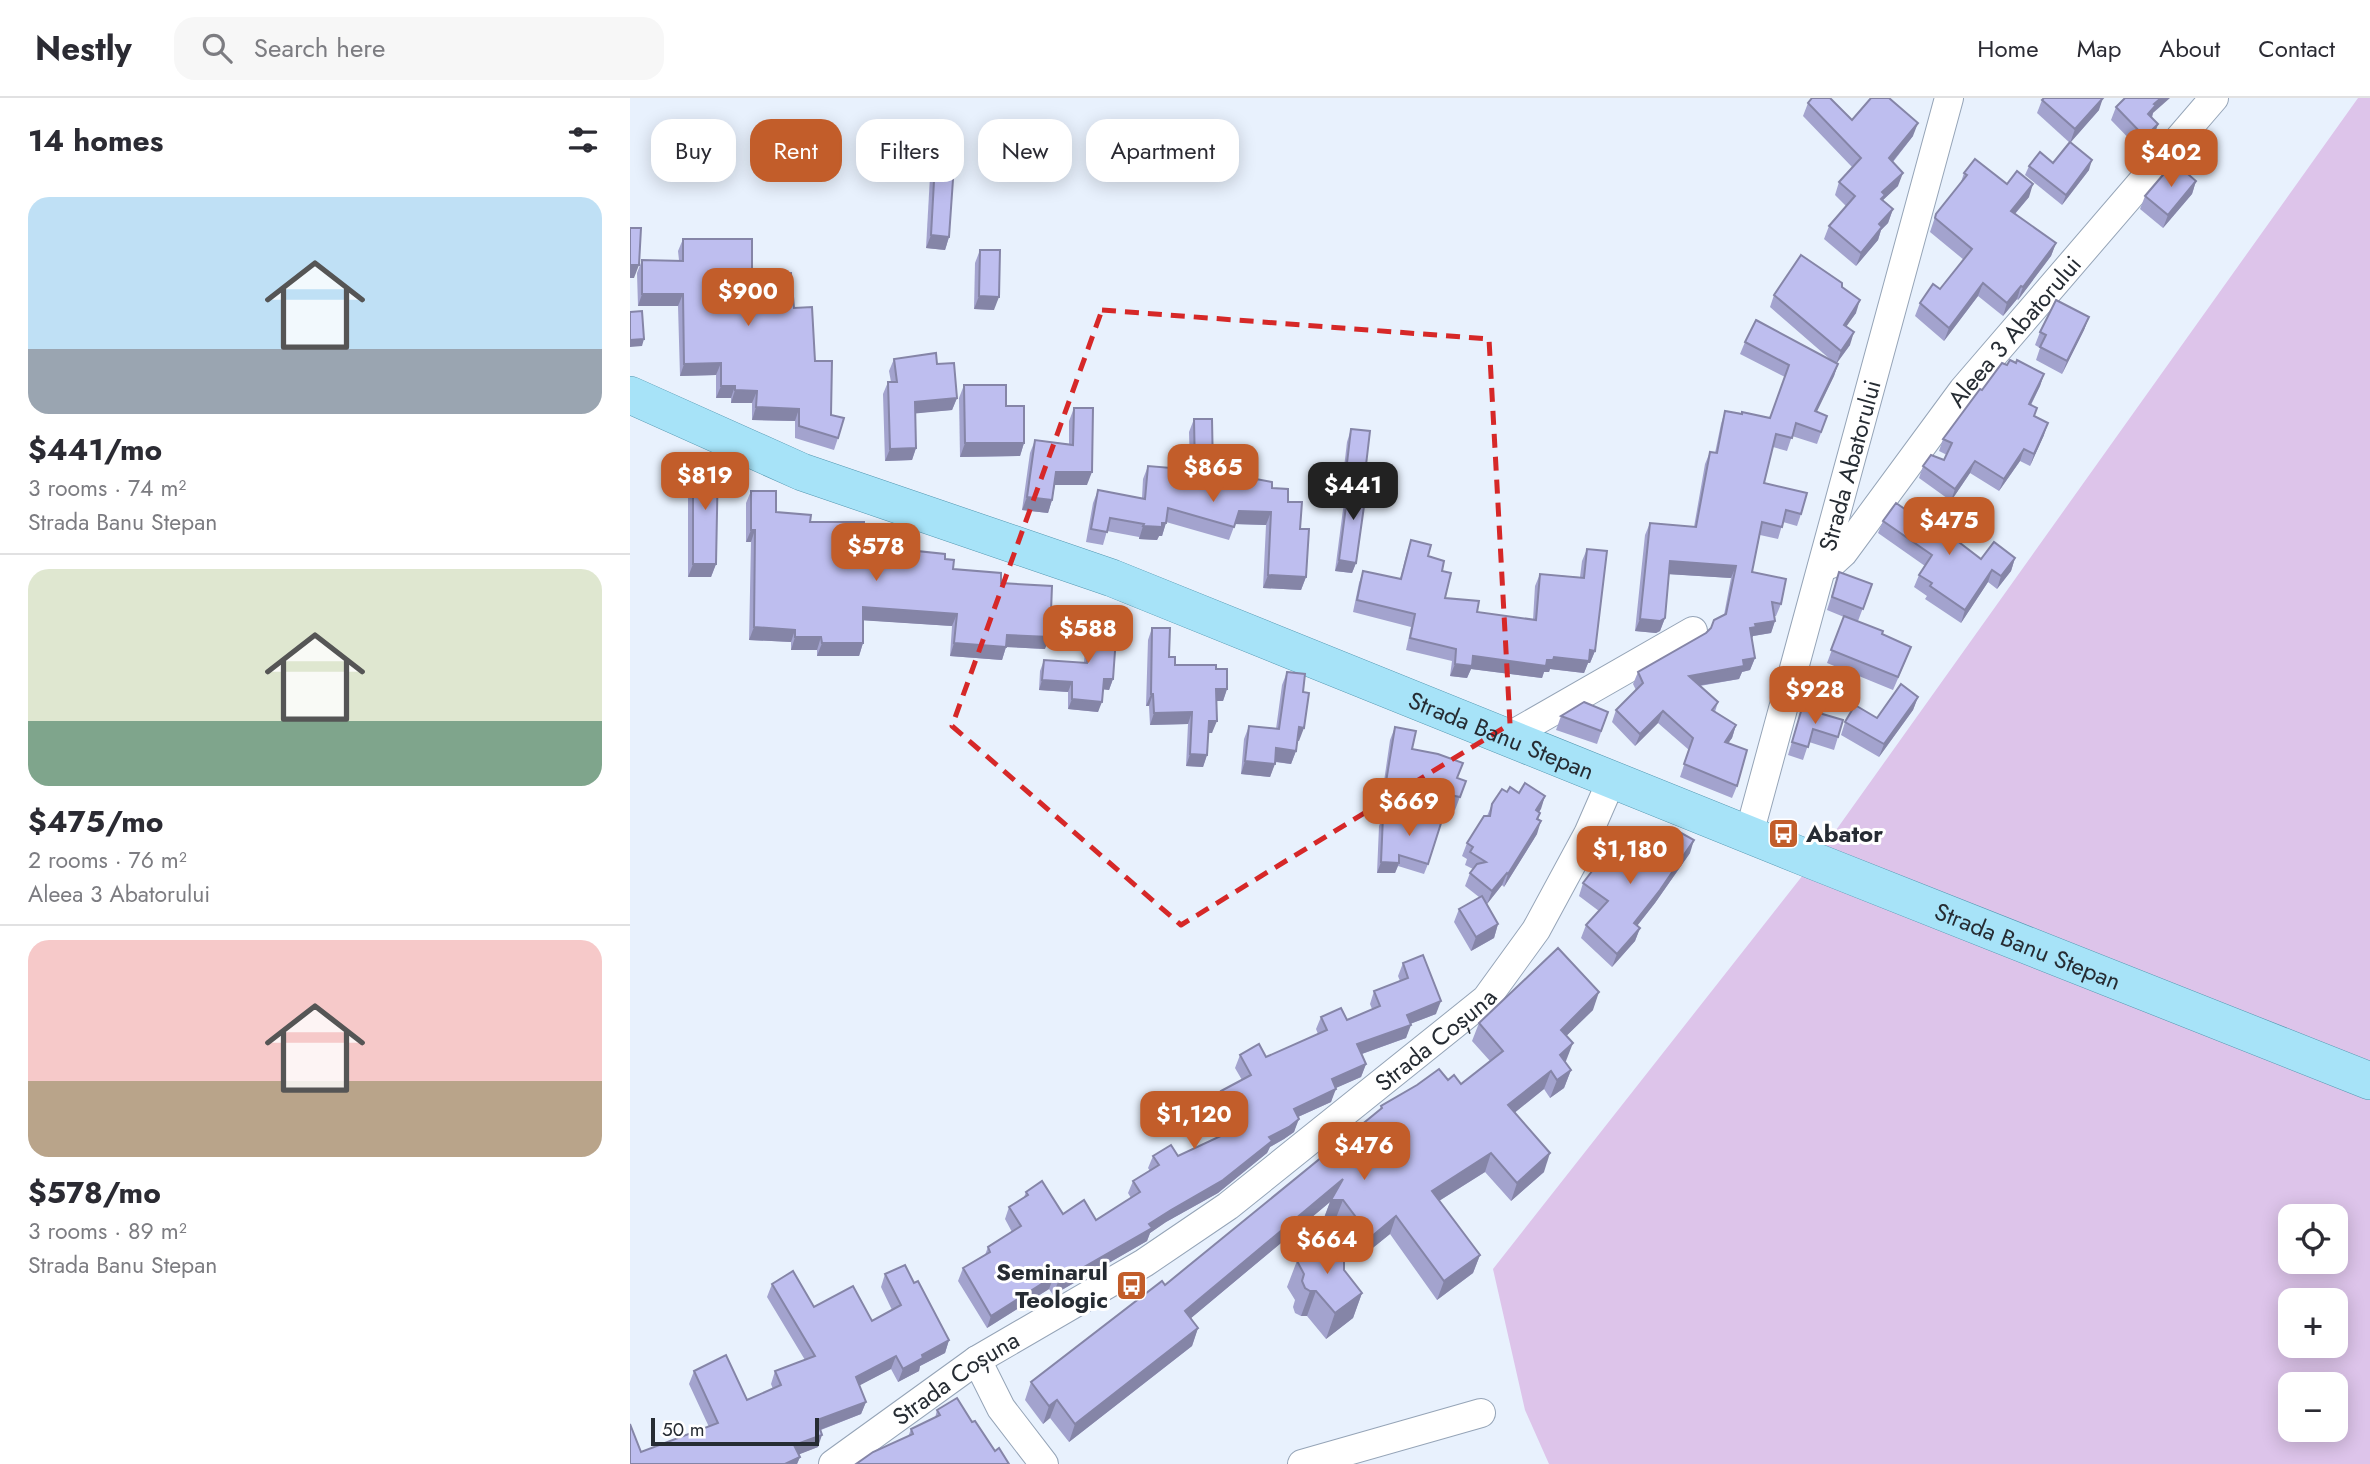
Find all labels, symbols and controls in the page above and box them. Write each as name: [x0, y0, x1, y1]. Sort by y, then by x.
search box: [174, 17, 664, 80]
text: Nestly: [35, 25, 132, 72]
icon: search: [198, 29, 236, 67]
text: Search here: [254, 29, 385, 67]
text: Home: [1977, 31, 2039, 66]
text: Map: [2077, 31, 2121, 66]
text: About: [2159, 31, 2220, 66]
text: Contact: [2258, 31, 2335, 66]
text: 14 homes: [28, 119, 163, 162]
chip: Buy: [651, 119, 736, 182]
chip: Rent: [750, 119, 842, 182]
chip: Filters: [856, 119, 964, 182]
chip: New: [978, 119, 1072, 182]
chip: Apartment: [1086, 119, 1239, 182]
icon: filters: [564, 121, 602, 159]
pin: $402: [2130, 130, 2212, 189]
text: $402: [2141, 135, 2201, 169]
icon: home: [252, 242, 378, 368]
street label: Aleea 3 Abatorului: [1939, 247, 2089, 414]
pin: $900: [707, 268, 789, 328]
text: $900: [718, 274, 778, 308]
street label: Strada Abatorului: [1809, 376, 1889, 555]
text: $441/mo: [28, 428, 162, 471]
pin: $865: [1172, 444, 1254, 504]
text: $865: [1184, 450, 1242, 484]
pin: $819: [664, 452, 746, 512]
text: $819: [677, 458, 733, 492]
pin: $441: [1312, 462, 1394, 522]
text: $441: [1324, 468, 1382, 502]
text: 3 rooms · 74 m²: [28, 471, 186, 505]
pin: $475: [1908, 498, 1990, 557]
text: $475: [1919, 503, 1979, 537]
text: Strada Banu Stepan: [28, 505, 217, 539]
pin: $578: [835, 524, 917, 583]
text: $578: [847, 529, 905, 563]
pin: $588: [1047, 606, 1129, 665]
text: $588: [1059, 611, 1117, 645]
icon: home: [252, 614, 378, 740]
pin: $928: [1774, 666, 1856, 726]
text: $928: [1785, 672, 1845, 706]
street label: Strada Banu Stepan: [1403, 682, 1600, 788]
pin: $669: [1368, 778, 1450, 838]
text: $669: [1379, 784, 1439, 818]
text: $475/mo: [28, 800, 163, 843]
bus stop icon: Abator: [1766, 816, 1800, 850]
place label: Abator: [1805, 816, 1883, 851]
pin: $1,180: [1573, 826, 1687, 886]
text: $1,180: [1593, 832, 1667, 866]
text: 2 rooms · 76 m²: [28, 843, 187, 877]
text: Aleea 3 Abatorului: [28, 877, 210, 911]
street label: Strada Banu Stepan: [1930, 893, 2126, 998]
street label: Strada Coșuna: [1367, 982, 1505, 1099]
icon: home: [252, 985, 378, 1111]
pin: $1,120: [1137, 1091, 1251, 1151]
text: $1,120: [1156, 1097, 1232, 1131]
pin: $476: [1323, 1122, 1405, 1182]
text: $476: [1334, 1128, 1394, 1162]
text: $578/mo: [28, 1171, 161, 1214]
map controls: [2278, 1204, 2348, 1442]
button: locate: [2278, 1204, 2348, 1274]
text: 3 rooms · 89 m²: [28, 1214, 187, 1248]
pin: $664: [1286, 1216, 1368, 1276]
text: $664: [1296, 1222, 1358, 1256]
text: Strada Banu Stepan: [28, 1248, 217, 1282]
place label: Seminarul Teologic: [996, 1254, 1108, 1317]
bus stop icon: Seminarul Teologic: [1114, 1268, 1148, 1302]
button: +: [2278, 1288, 2348, 1358]
street label: Strada Coșuna: [885, 1322, 1026, 1433]
button: −: [2278, 1372, 2348, 1442]
scale bar: [651, 1415, 819, 1447]
text: 50 m: [662, 1416, 705, 1443]

